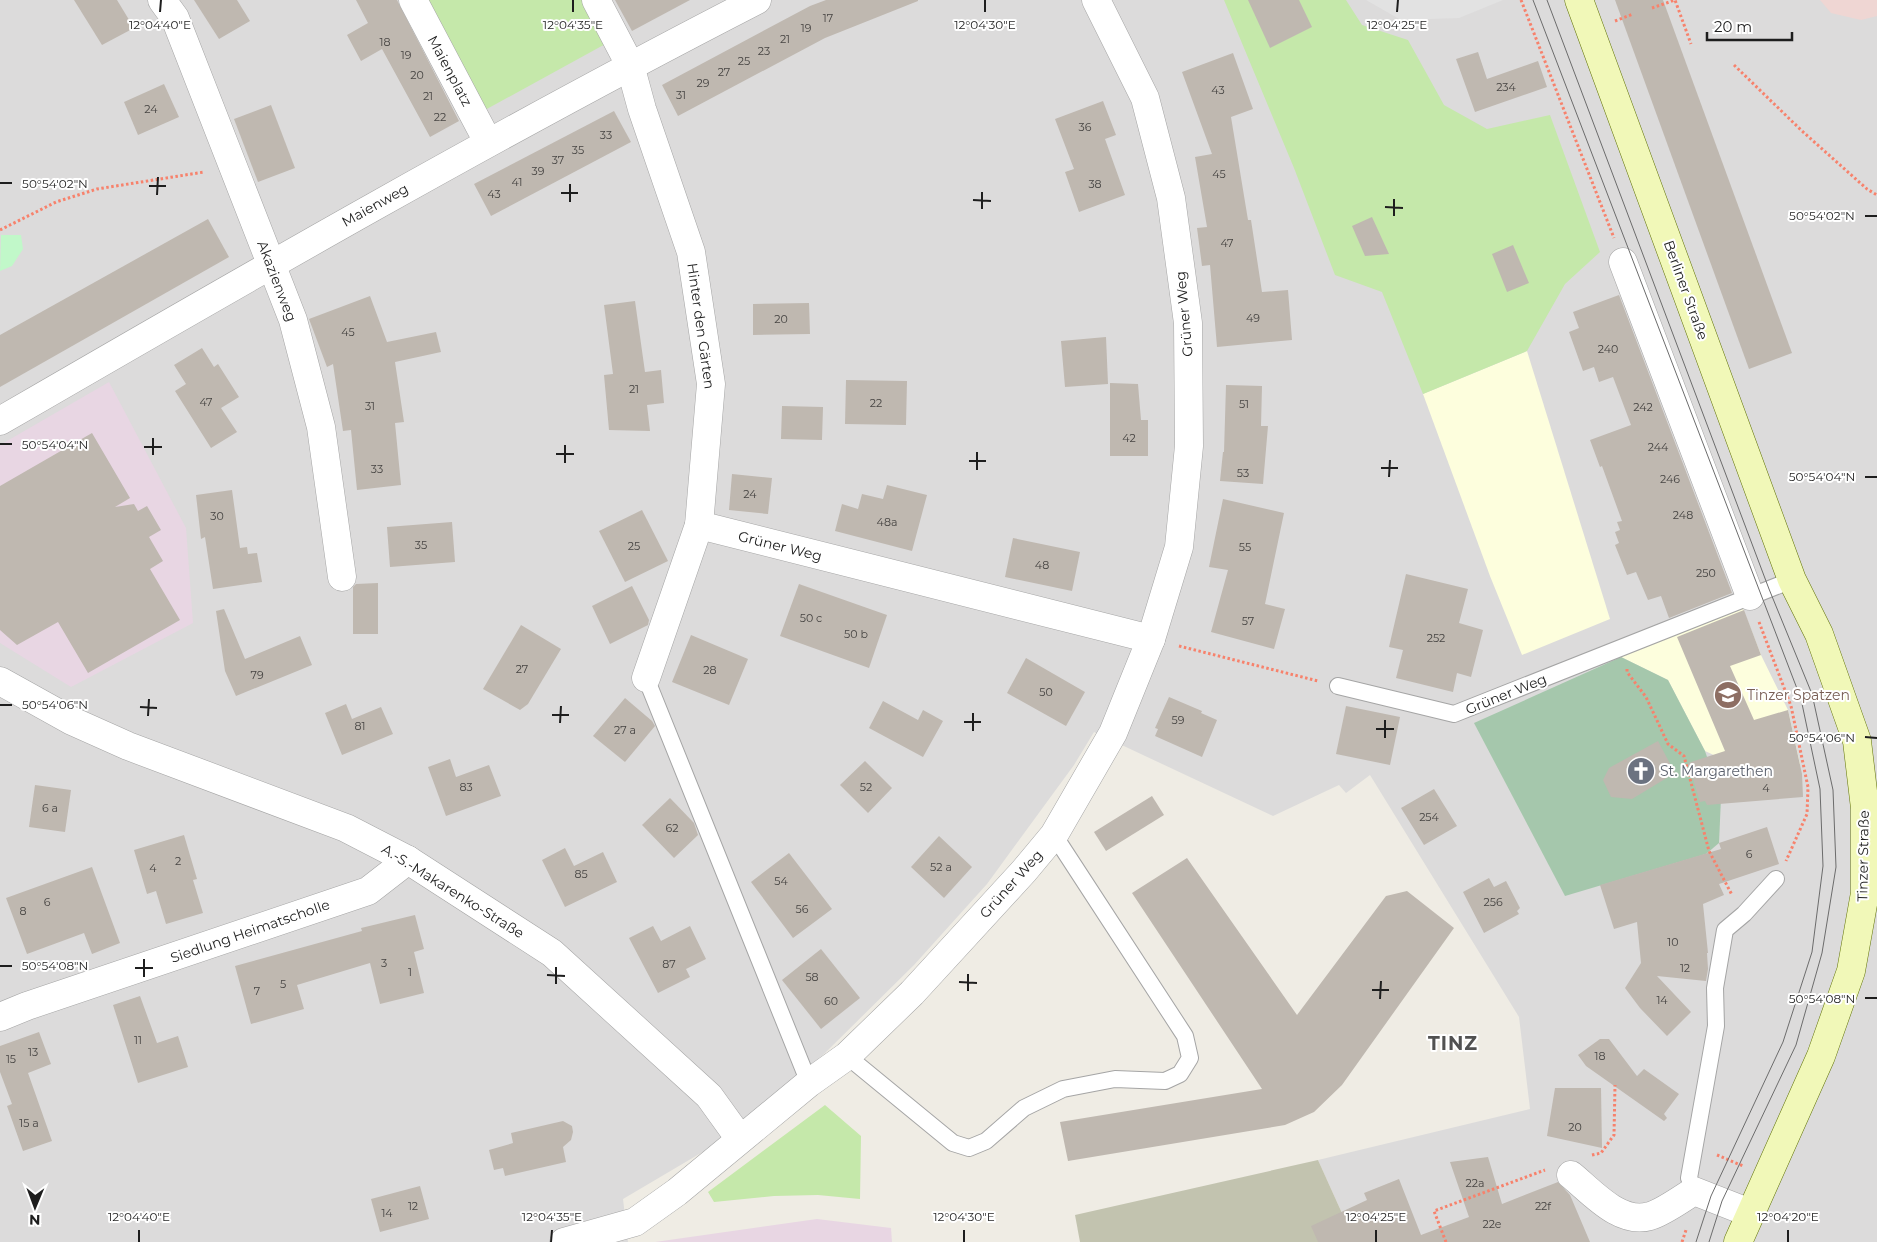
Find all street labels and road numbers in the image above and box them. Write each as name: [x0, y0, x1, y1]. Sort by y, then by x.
street label: Maienplatz: [424, 32, 476, 110]
street label: Maienweg: [339, 179, 411, 231]
street label: Akazienweg: [253, 238, 301, 324]
street label: Berliner Straße: [1660, 238, 1712, 342]
street label: Hinter den Gärten: [683, 262, 719, 390]
street label: Grüner Weg: [1171, 270, 1197, 358]
street label: Grüner Weg: [736, 527, 824, 565]
street label: Grüner Weg: [1463, 670, 1549, 718]
street label: Tinzer Straße: [1853, 810, 1873, 902]
street label: A.-S.-Makarenko-Straße: [378, 840, 528, 942]
street label: Grüner Weg: [976, 846, 1046, 922]
street label: Siedlung Heimatscholle: [168, 895, 332, 967]

